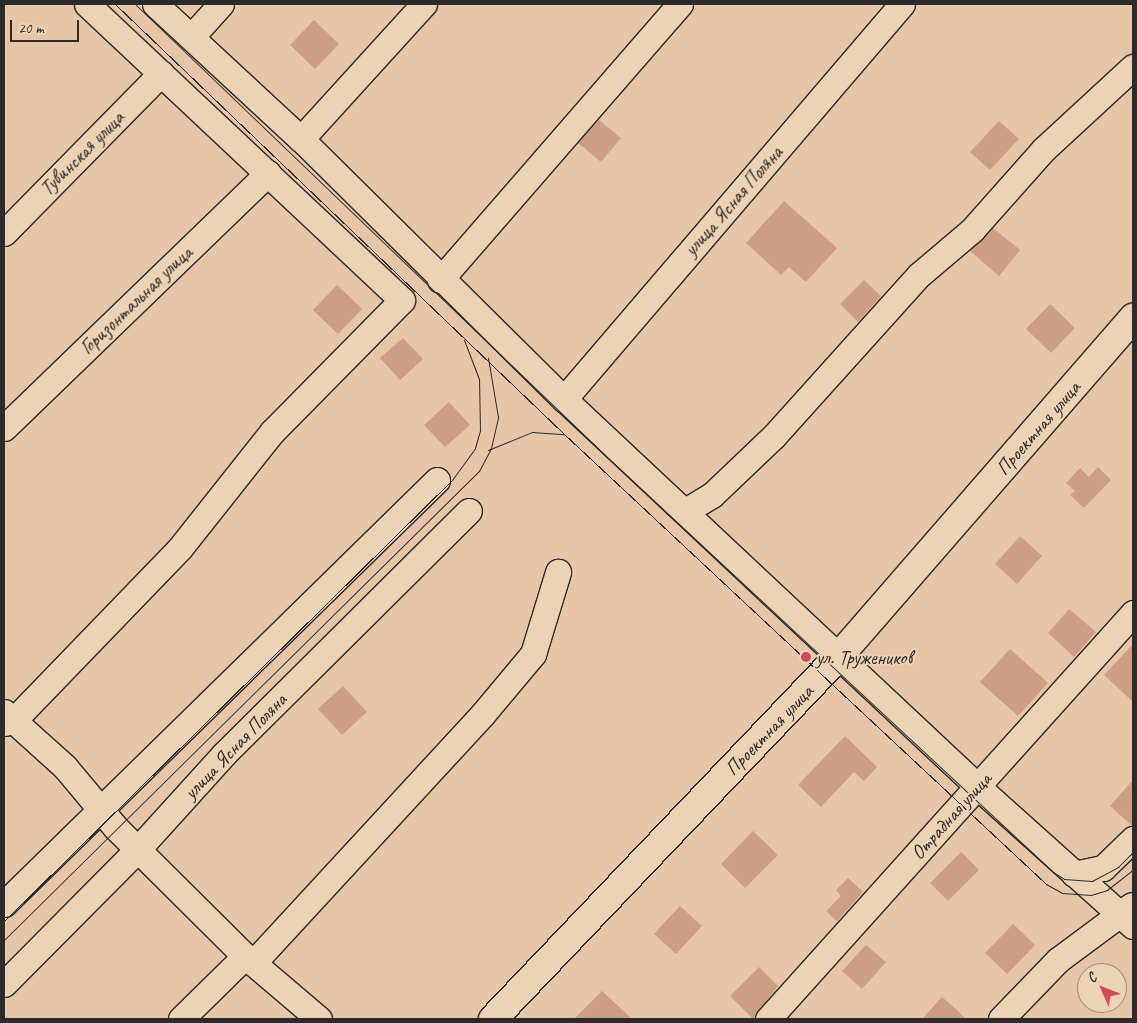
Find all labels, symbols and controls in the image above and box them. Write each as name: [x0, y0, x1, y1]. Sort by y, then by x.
scale bar: [12, 10, 81, 42]
text: 20 m: [18, 19, 44, 38]
street label: Тувинская улица: [34, 105, 130, 201]
street label: улица Ясная Поляна: [679, 141, 787, 261]
street label: Горизонтальная улица: [75, 240, 197, 360]
street label: Проектная улица: [990, 375, 1086, 481]
place label: ул. Тружеников: [816, 645, 912, 669]
marker: ул. Тружеников: [800, 651, 812, 663]
street label: Проектная улица: [719, 679, 819, 781]
street label: улица Ясная Поляна: [179, 688, 291, 804]
street label: Отрадная улица: [905, 767, 997, 865]
north arrow: [1077, 963, 1127, 1013]
text: С: [1083, 970, 1100, 986]

